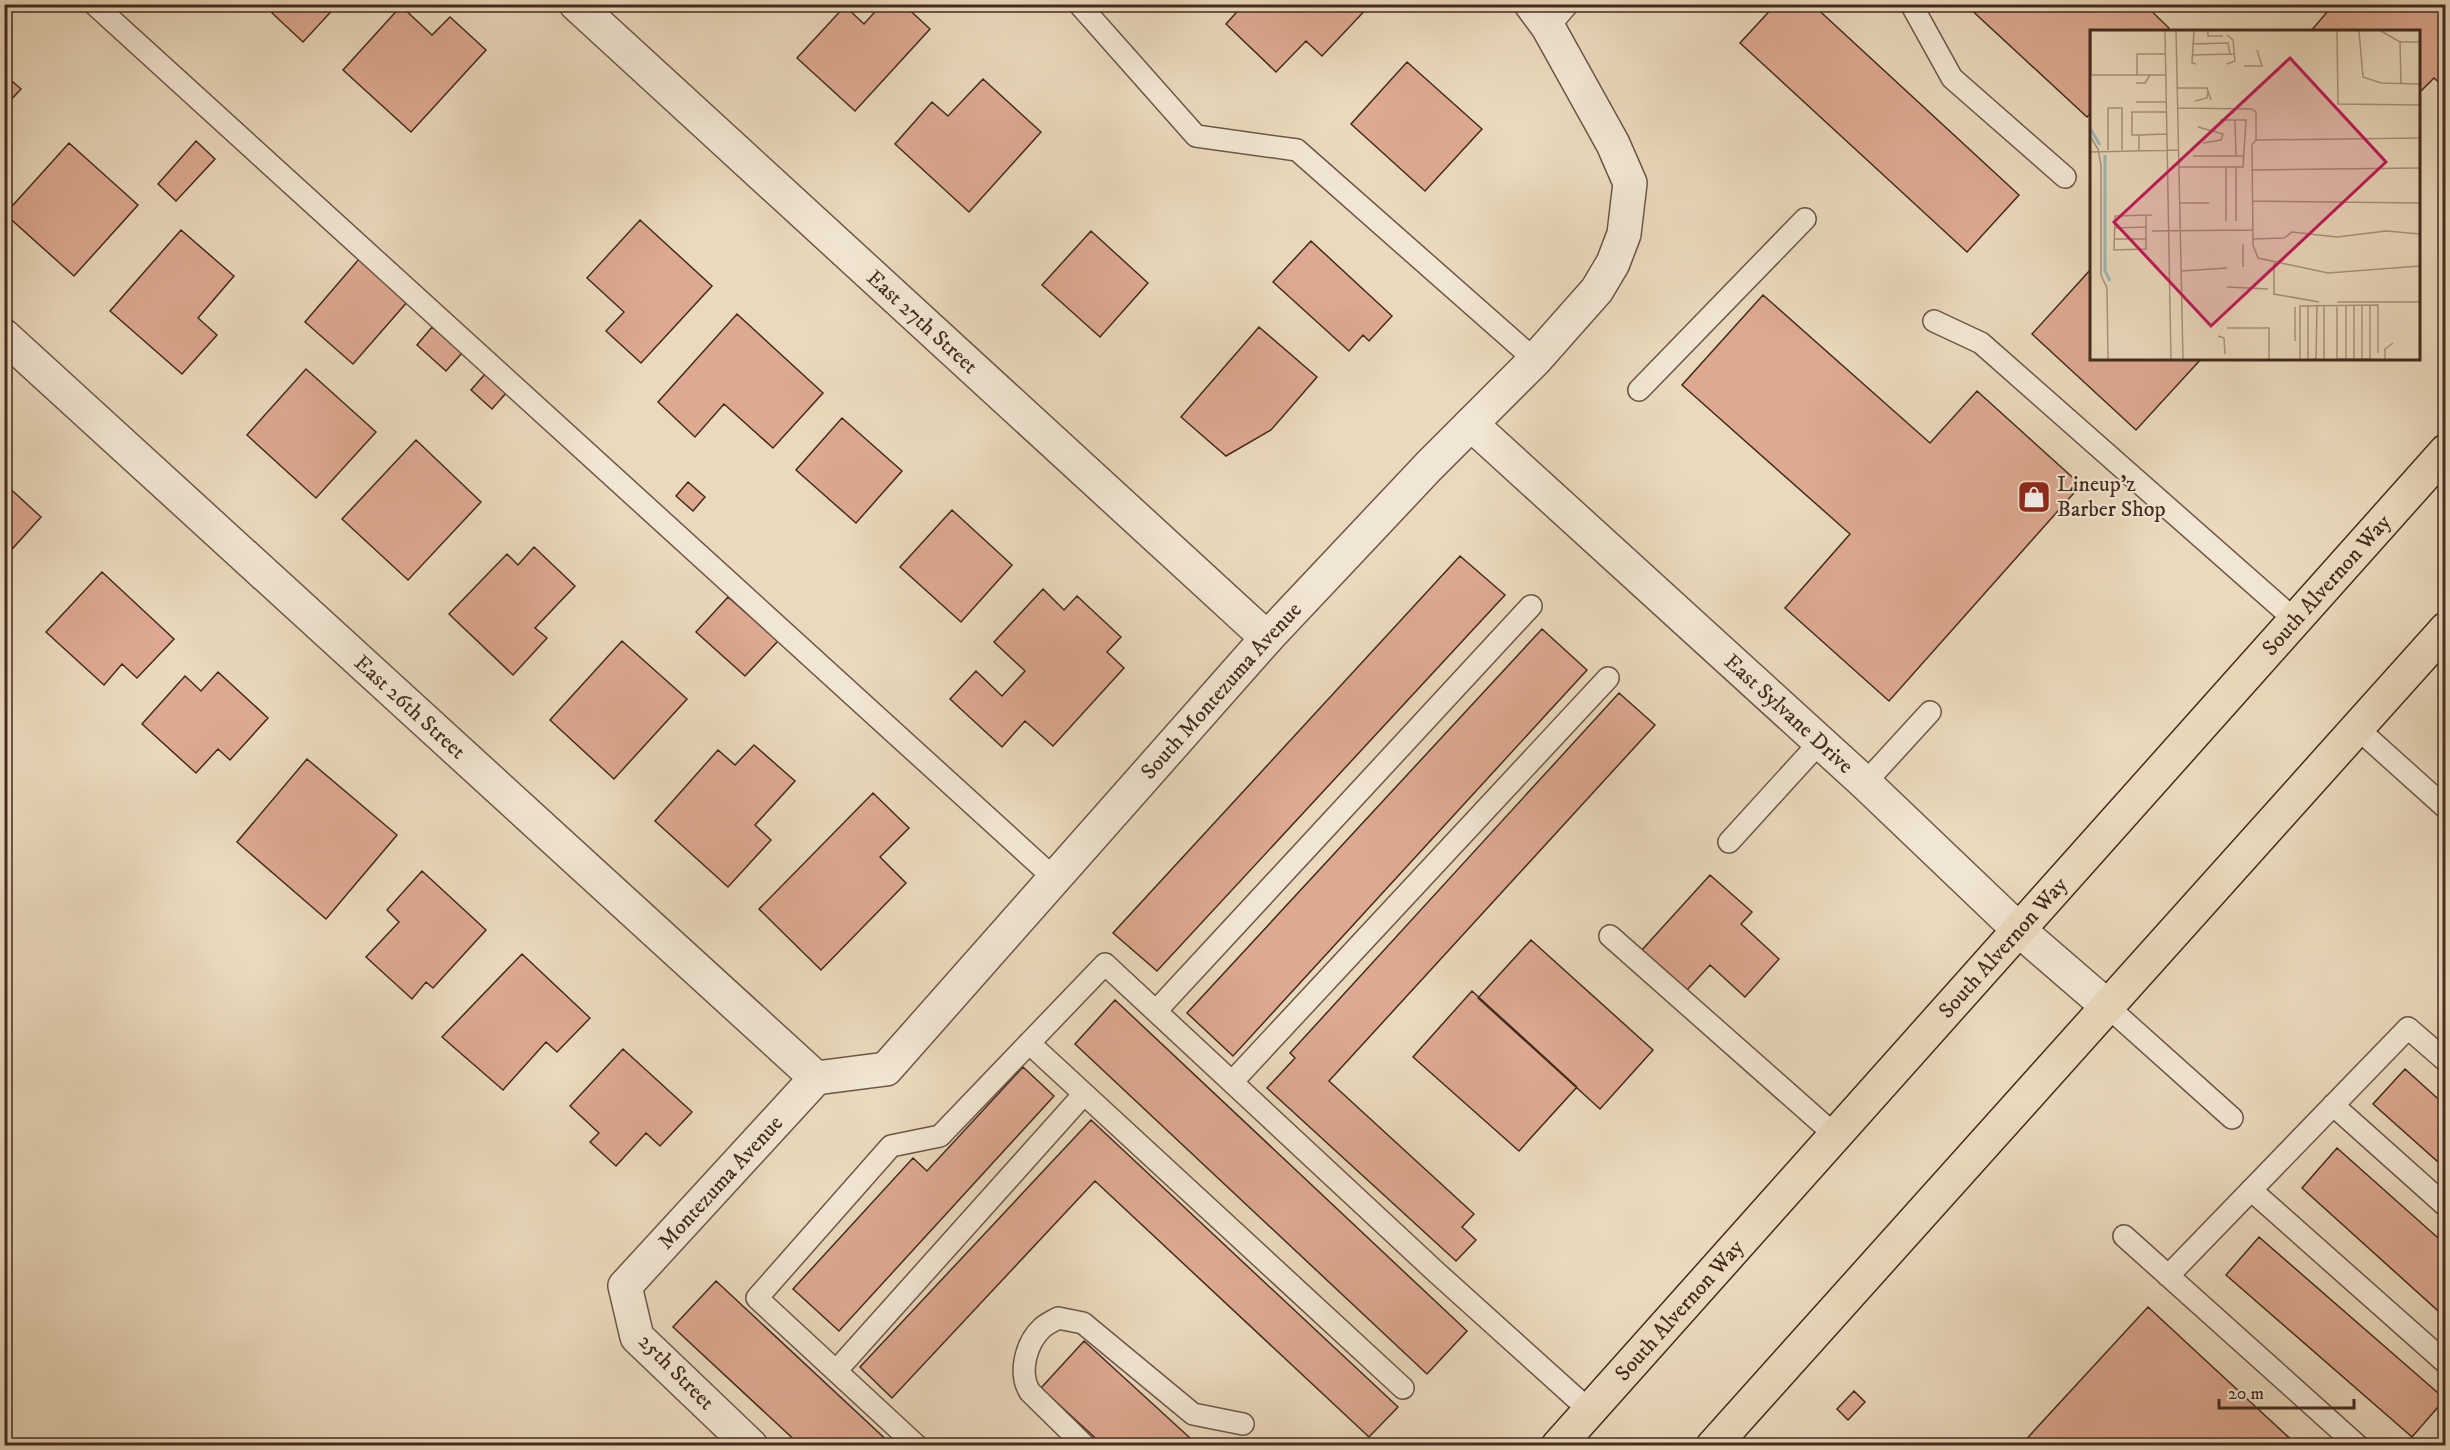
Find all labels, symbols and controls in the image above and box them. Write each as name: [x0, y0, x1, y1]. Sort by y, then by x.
inset map: [2090, 30, 2420, 360]
street label: East 27th Street: [861, 264, 984, 379]
place label: Lineup'z Barber Shop: [2057, 471, 2166, 523]
shop icon: Lineup'z Barber Shop: [2016, 479, 2052, 515]
street label: South Alvernon Way: [2256, 508, 2397, 661]
street label: South Montezuma Avenue: [1135, 596, 1307, 785]
street label: East Sylvane Drive: [1719, 648, 1859, 779]
street label: East 26th Street: [349, 649, 471, 765]
street label: South Alvernon Way: [1933, 871, 2073, 1024]
street label: Montezuma Avenue: [652, 1110, 789, 1255]
street label: South Alvernon Way: [1609, 1233, 1750, 1387]
street label: 25th Street: [632, 1328, 720, 1416]
scale bar: [2219, 1372, 2354, 1410]
text: 20 m: [2228, 1383, 2264, 1405]

